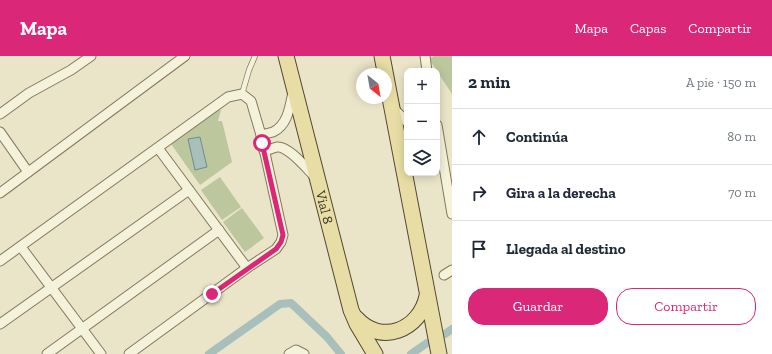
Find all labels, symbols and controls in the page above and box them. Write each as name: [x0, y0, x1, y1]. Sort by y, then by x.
text: Mapa: [20, 17, 67, 40]
text: Mapa: [575, 20, 608, 37]
text: Capas: [630, 20, 666, 37]
text: Compartir: [688, 20, 752, 37]
north arrow: [356, 68, 392, 104]
map controls: [404, 68, 440, 176]
button: +: [404, 68, 440, 104]
text: 2 min: [468, 72, 510, 92]
text: A pie · 150 m: [686, 75, 756, 90]
button: −: [404, 104, 440, 140]
icon: ahead: [468, 126, 490, 148]
text: Continúa: [506, 128, 568, 146]
text: 80 m: [727, 129, 756, 144]
route start: [253, 134, 271, 152]
button: layers: [404, 140, 440, 176]
icon: right: [468, 182, 490, 204]
text: Gira a la derecha: [506, 184, 616, 202]
text: 70 m: [728, 185, 756, 200]
street label: Vial 8: [311, 188, 337, 226]
icon: arrive: [468, 238, 490, 260]
text: Llegada al destino: [506, 240, 626, 258]
route end: [203, 285, 221, 303]
button: Guardar: [468, 288, 608, 325]
button: Compartir: [616, 288, 756, 325]

